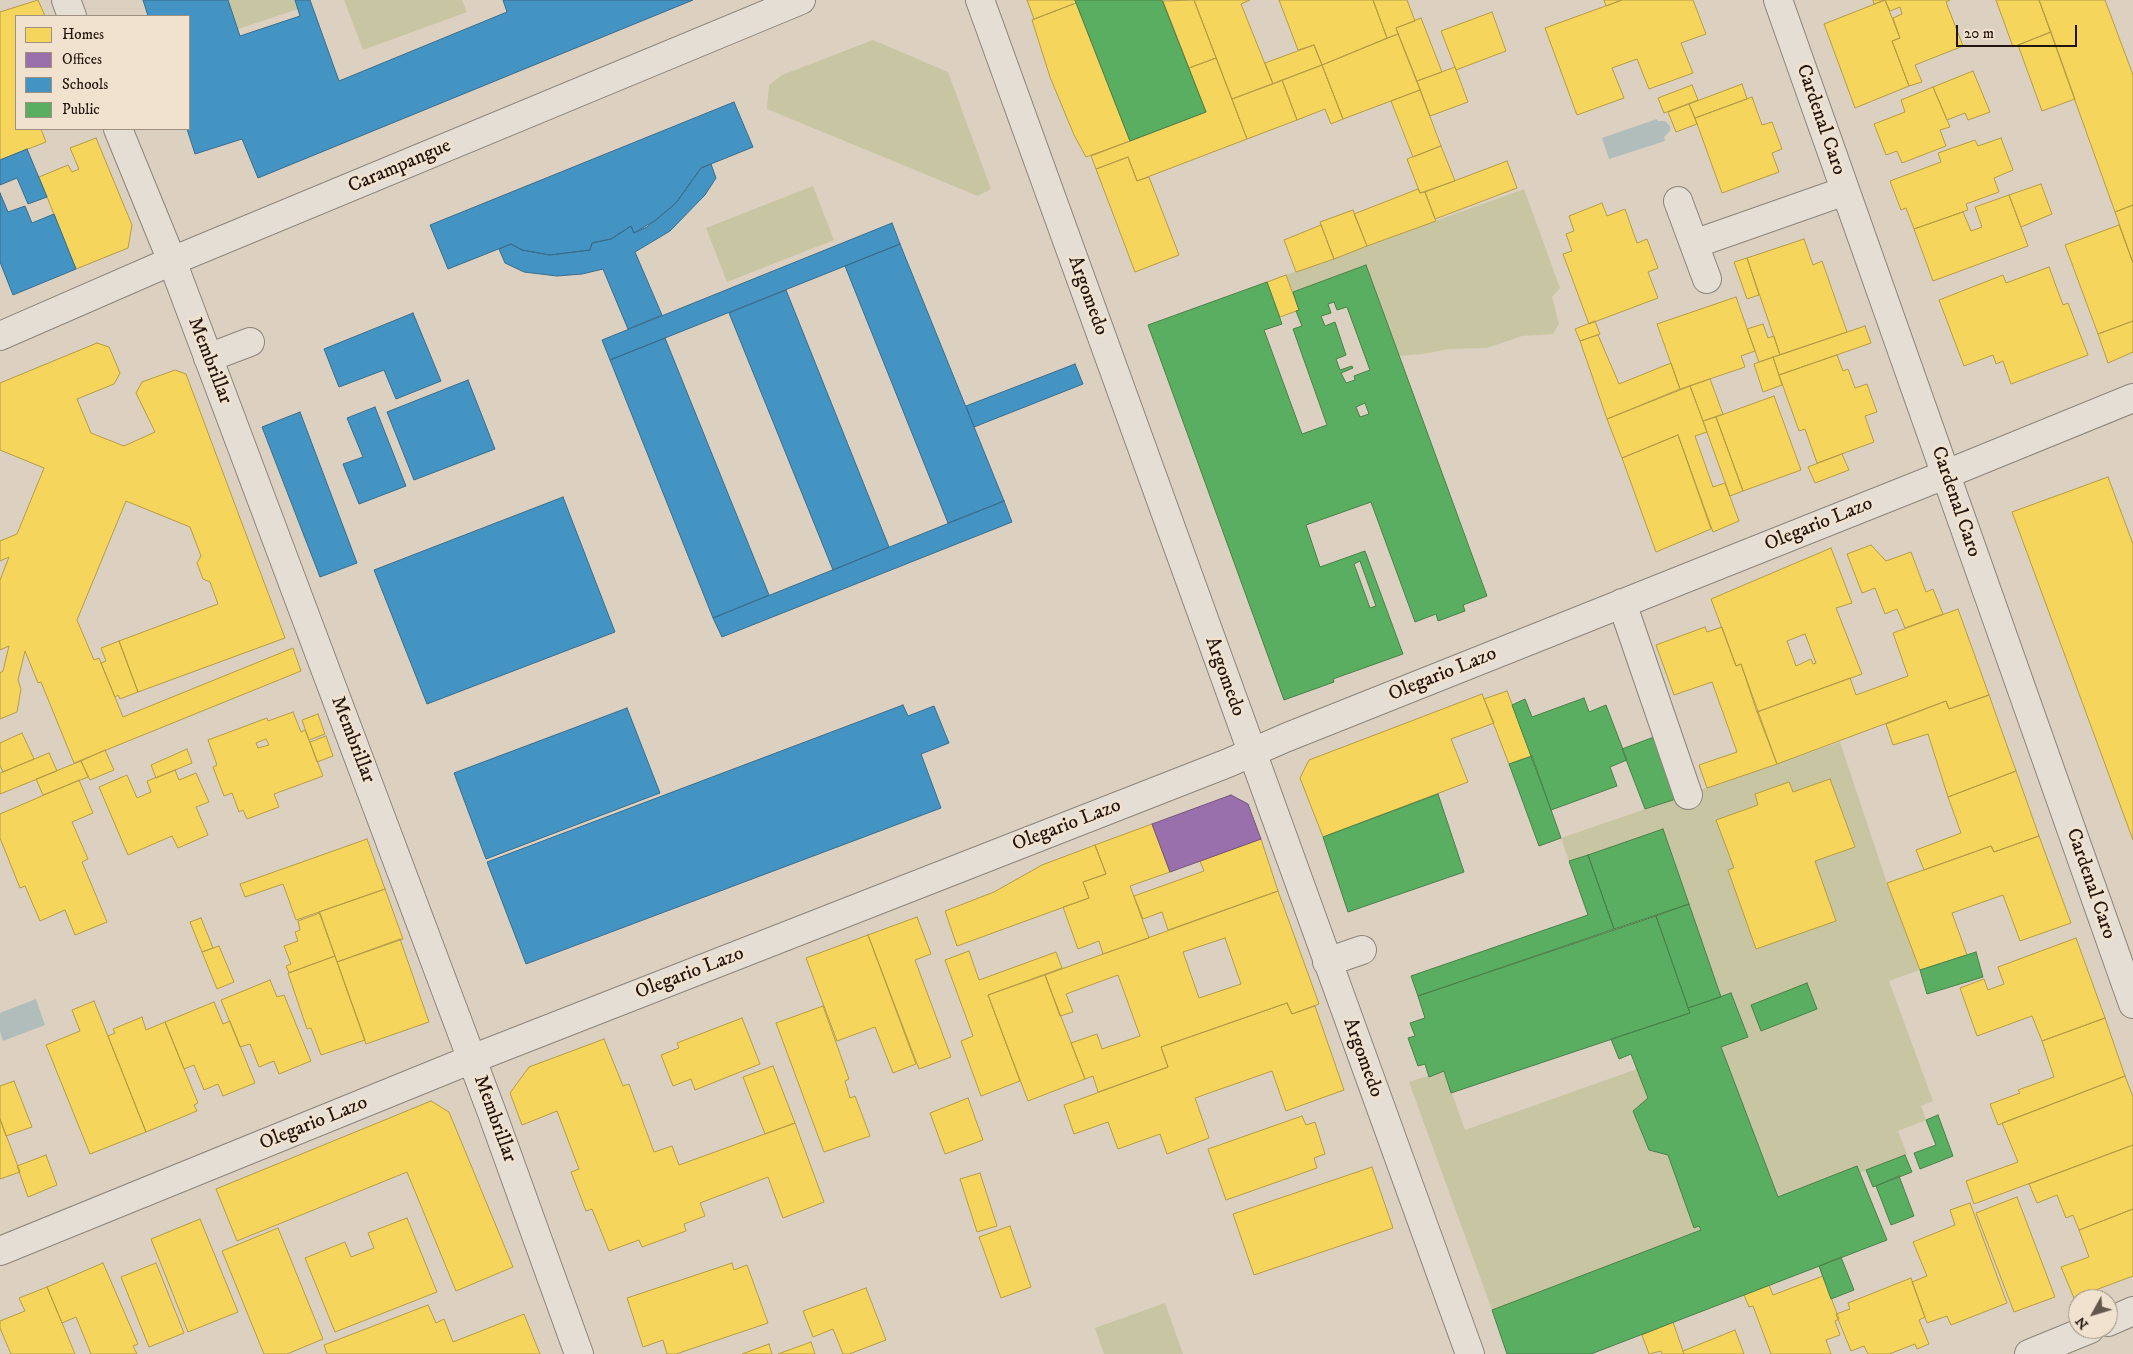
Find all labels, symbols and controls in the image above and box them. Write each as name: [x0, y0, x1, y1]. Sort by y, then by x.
legend: [15, 15, 190, 130]
scale bar: [1958, 15, 2079, 47]
text: 20 m: [1964, 24, 1994, 43]
text: Homes: [62, 25, 104, 44]
text: Offices: [62, 50, 102, 69]
street label: Cardenal Caro: [1790, 61, 1850, 179]
text: Schools: [62, 75, 108, 94]
text: Public: [62, 100, 100, 119]
street label: Carampangue: [345, 135, 455, 199]
street label: Argomedo: [1062, 253, 1112, 339]
street label: Membrillar: [181, 314, 237, 408]
street label: Cardenal Caro: [1925, 443, 1985, 561]
street label: Olegario Lazo: [1761, 492, 1877, 558]
street label: Argomedo: [1199, 634, 1249, 720]
street label: Olegario Lazo: [1385, 642, 1501, 708]
street label: Membrillar: [324, 693, 380, 787]
street label: Olegario Lazo: [1009, 794, 1125, 858]
street label: Cardenal Caro: [2060, 825, 2120, 943]
street label: Olegario Lazo: [632, 942, 748, 1006]
street label: Argomedo: [1337, 1015, 1387, 1101]
street label: Membrillar: [467, 1072, 521, 1166]
street label: Olegario Lazo: [256, 1091, 372, 1157]
north arrow: [2068, 1289, 2118, 1339]
text: N: [2072, 1313, 2093, 1333]

